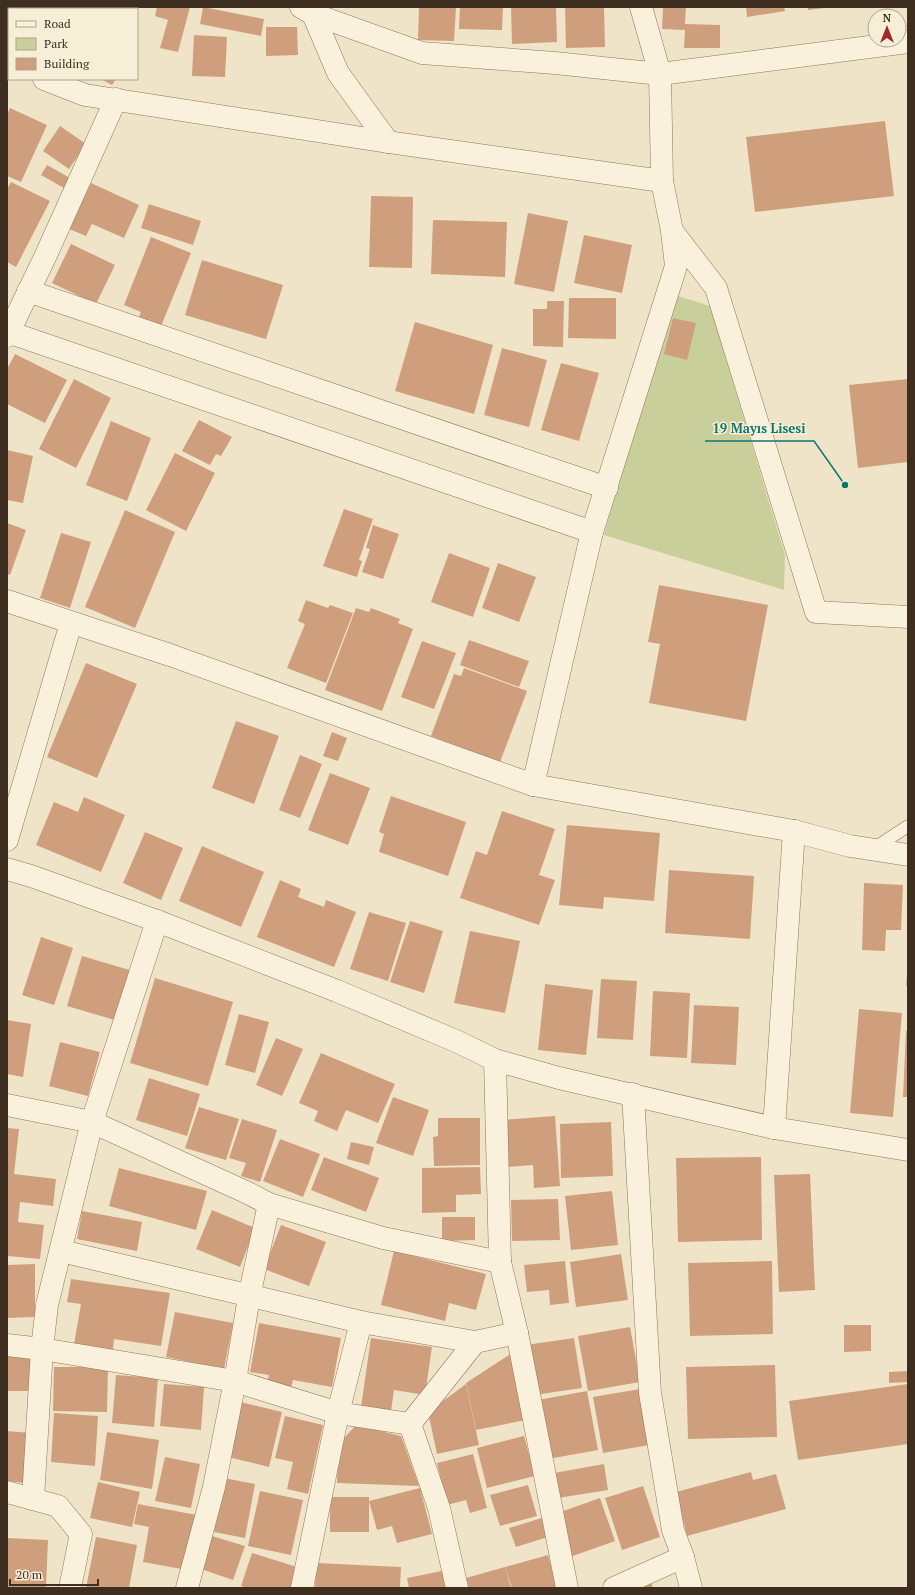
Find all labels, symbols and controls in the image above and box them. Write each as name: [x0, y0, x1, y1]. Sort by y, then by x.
legend: [8, 8, 138, 80]
north arrow: [867, 8, 907, 48]
text: N: [883, 11, 892, 25]
text: Road: [44, 16, 71, 31]
text: Park: [44, 36, 69, 51]
text: Building: [44, 56, 90, 71]
callout: 19 Mayıs Lisesi: [705, 416, 814, 441]
text: 19 Mayıs Lisesi: [712, 419, 806, 437]
scale bar: [10, 1561, 98, 1587]
text: 20 m: [16, 1567, 43, 1582]

